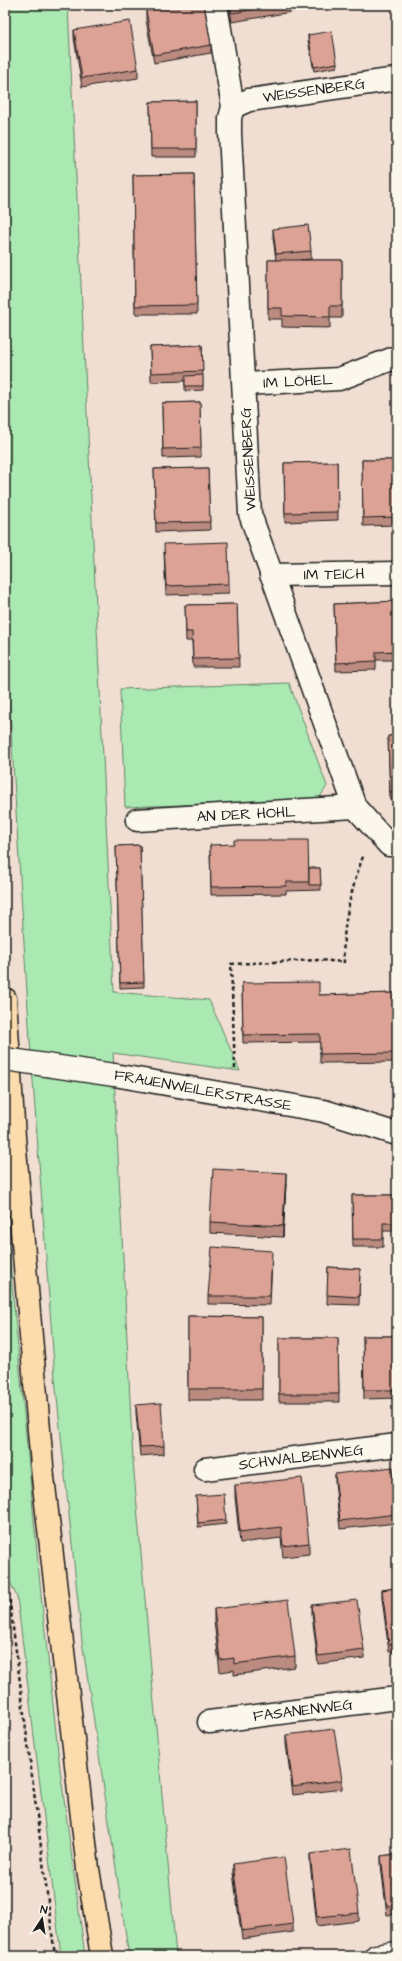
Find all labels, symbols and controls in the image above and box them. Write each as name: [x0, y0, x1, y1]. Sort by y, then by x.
street label: WEISSENBERG: [261, 73, 367, 108]
street label: IM LÖHEL: [263, 369, 334, 394]
street label: WEISSENBERG: [235, 406, 262, 511]
street label: IM TEICH: [303, 563, 365, 586]
street label: AN DER HOHL: [196, 801, 297, 828]
street label: FRAUENWEILERSTRASSE: [112, 1065, 294, 1116]
street label: SCHWALBENWEG: [237, 1439, 365, 1476]
street label: FASANENWEG: [252, 1694, 355, 1727]
north arrow: [22, 1899, 62, 1939]
text: N: [39, 1902, 49, 1918]

